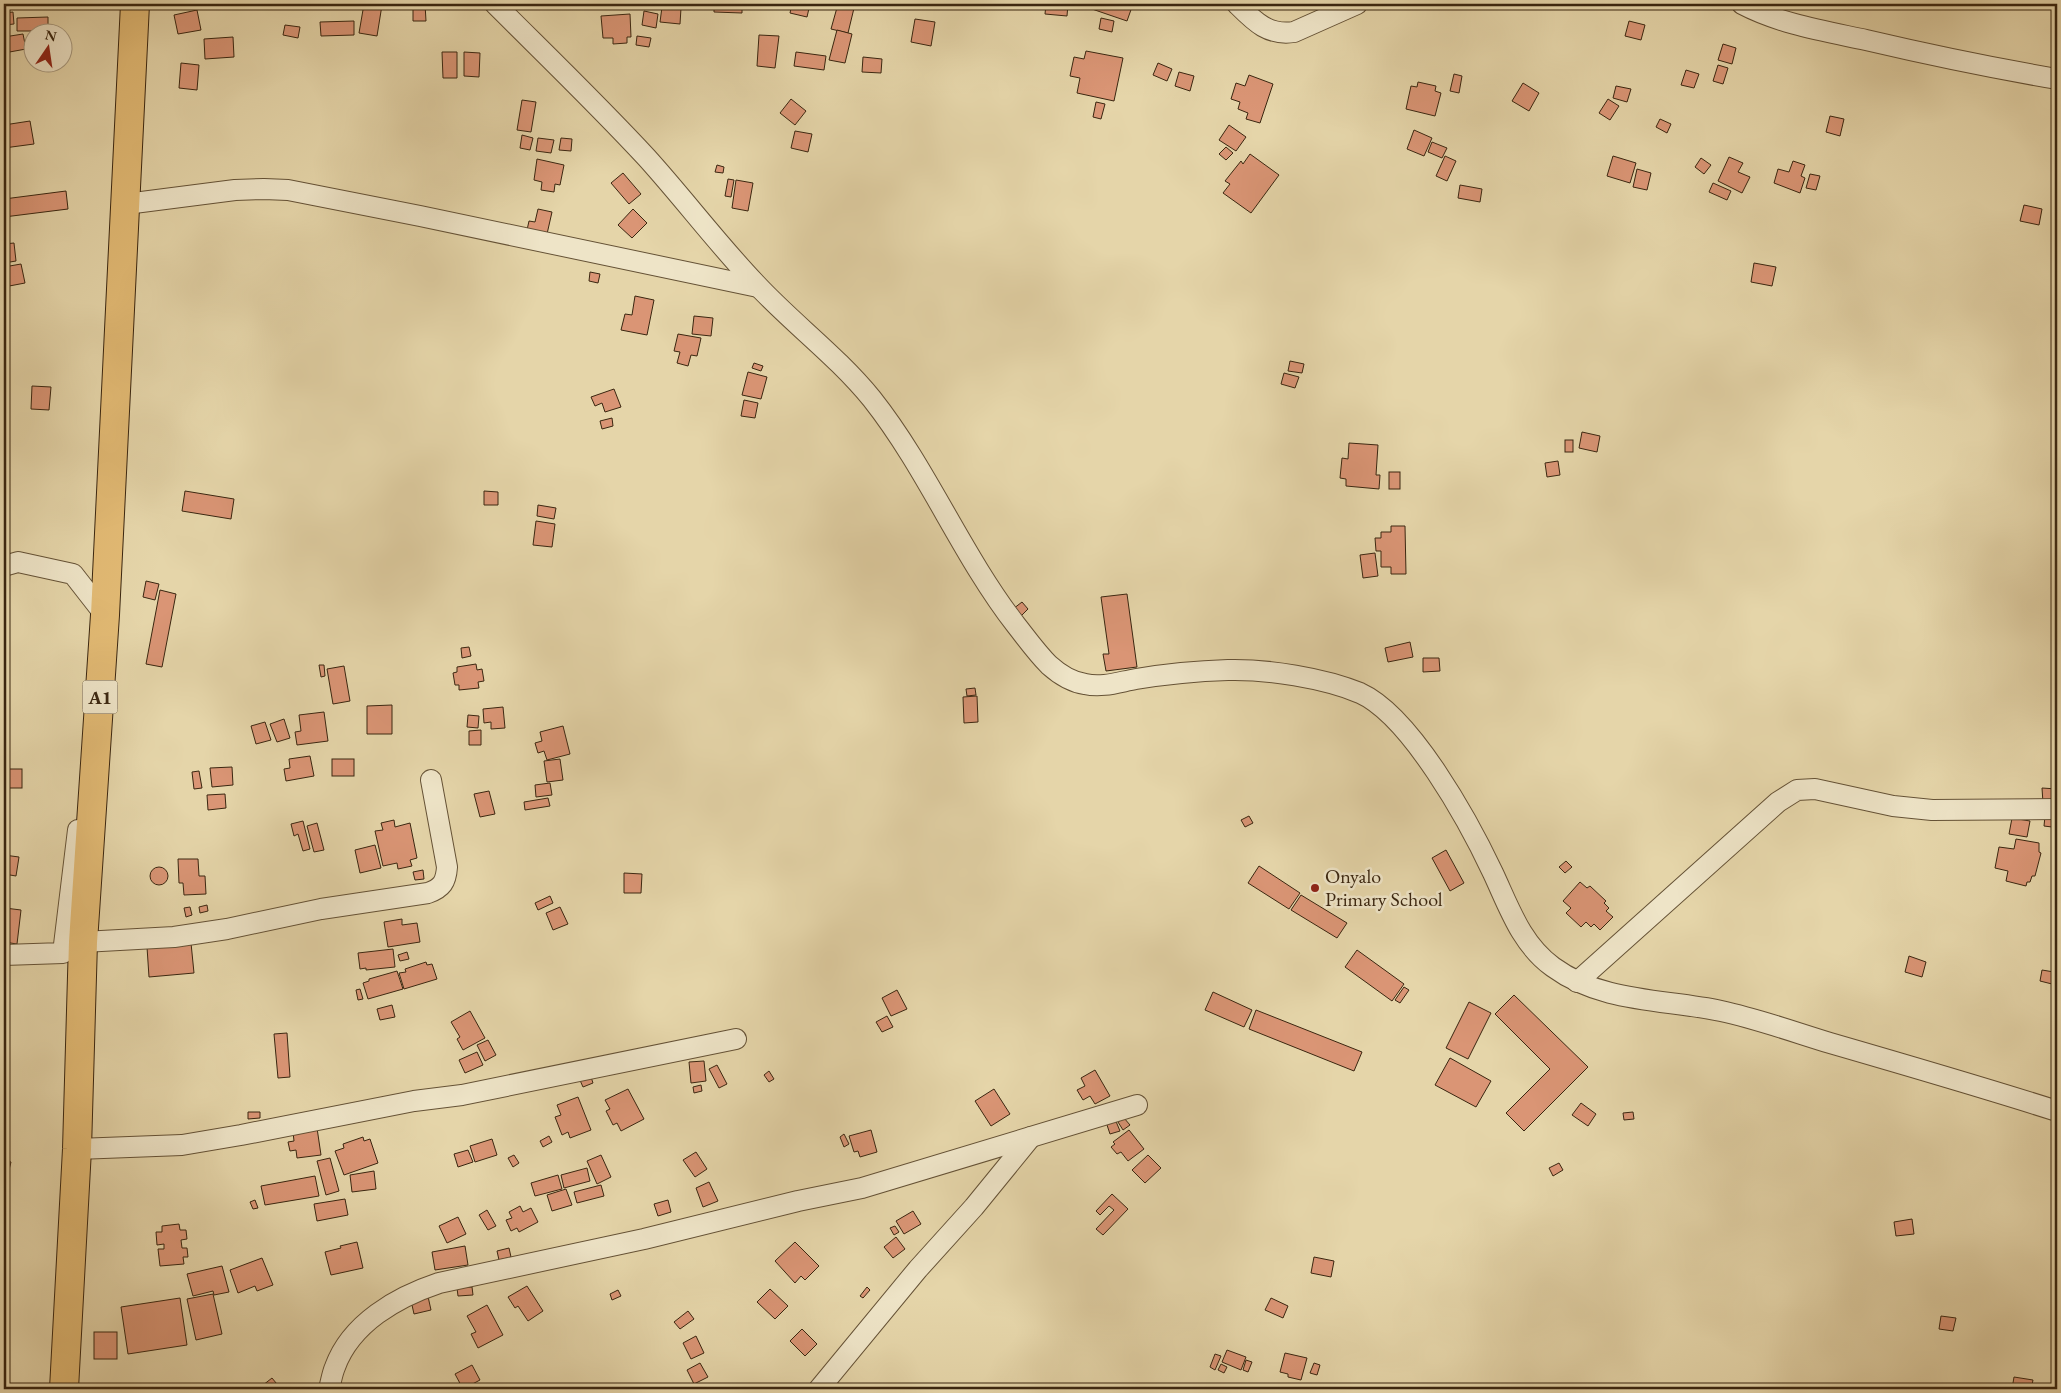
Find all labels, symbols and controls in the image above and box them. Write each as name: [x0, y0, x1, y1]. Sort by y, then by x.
north arrow: [22, 22, 72, 72]
text: N: [43, 25, 59, 46]
road number: A1: [82, 680, 118, 714]
place label: Onyalo Primary School: [1325, 863, 1443, 912]
marker: Onyalo Primary School: [1309, 882, 1321, 894]

